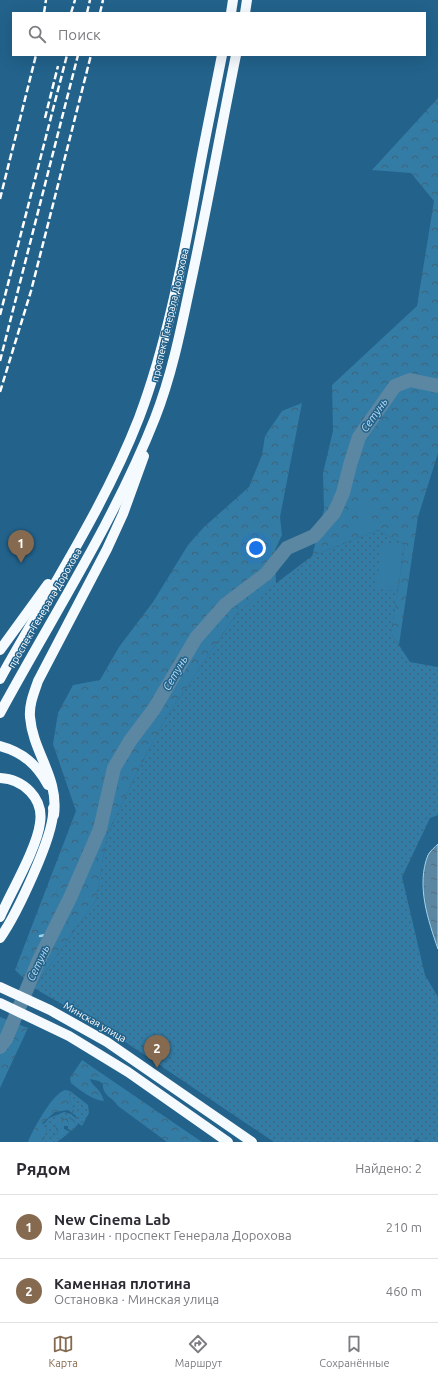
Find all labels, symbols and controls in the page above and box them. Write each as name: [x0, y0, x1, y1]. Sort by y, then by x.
search box: [12, 12, 426, 56]
icon: search: [26, 23, 48, 45]
text: Поиск: [58, 26, 101, 43]
street label: проспект Генерала Дорохова: [149, 247, 191, 383]
water label: Сетунь: [358, 396, 390, 434]
pin: 1: [8, 530, 34, 563]
your location: [246, 538, 266, 558]
street label: проспект Генерала Дорохова: [6, 546, 84, 670]
water label: Сетунь: [160, 653, 190, 693]
water label: Сетунь: [24, 943, 52, 983]
street label: Минская улица: [62, 1000, 128, 1044]
pin: 2: [144, 1035, 170, 1068]
text: Рядом: [16, 1159, 71, 1178]
text: Найдено: 2: [355, 1161, 422, 1175]
text: New Cinema Lab: [54, 1211, 170, 1228]
text: 1: [25, 1220, 33, 1234]
text: 210 m: [386, 1220, 422, 1234]
text: Магазин · проспект Генерала Дорохова: [54, 1228, 292, 1242]
text: Каменная плотина: [54, 1275, 191, 1292]
text: 2: [25, 1284, 33, 1298]
text: 460 m: [386, 1284, 422, 1298]
text: Остановка · Минская улица: [54, 1292, 219, 1306]
tab: Карта: [48, 1333, 78, 1369]
tab: Маршрут: [175, 1333, 222, 1369]
tab: Сохранённые: [319, 1333, 389, 1369]

